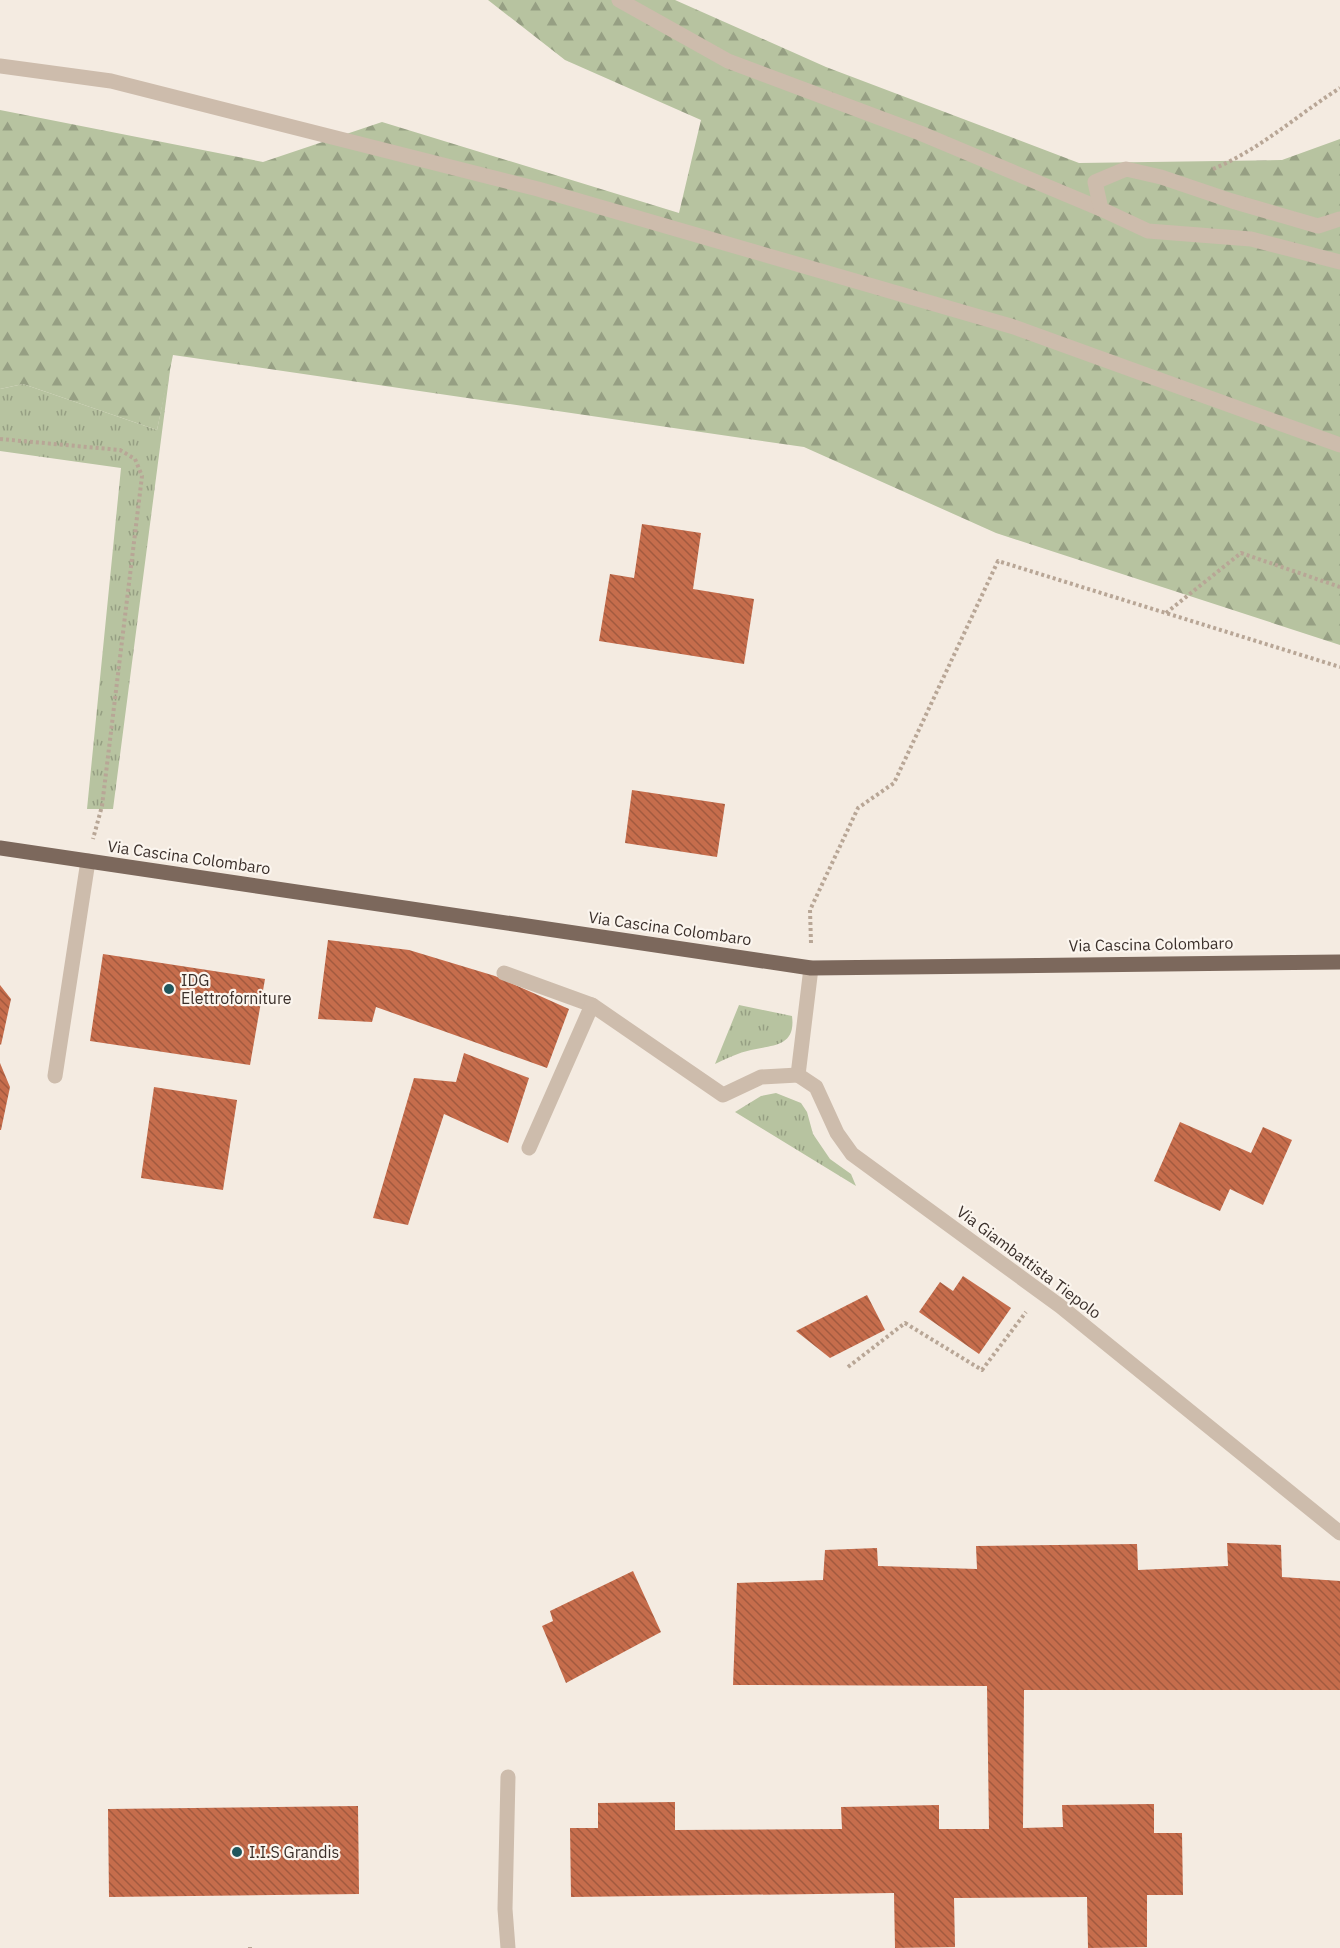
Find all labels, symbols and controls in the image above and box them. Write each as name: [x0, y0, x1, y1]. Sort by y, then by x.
street label: Via Cascina Colombaro: [106, 836, 272, 878]
street label: Via Cascina Colombaro: [587, 907, 753, 949]
street label: Via Cascina Colombaro: [1069, 933, 1233, 955]
place label: IDG Elettroforniture: [181, 970, 292, 1008]
marker: IDG Elettroforniture: [162, 982, 176, 996]
street label: Via Giambattista Tiepolo: [953, 1201, 1105, 1323]
place label: I.I.S Grandis: [249, 1842, 339, 1862]
marker: I.I.S Grandis: [230, 1845, 244, 1859]

